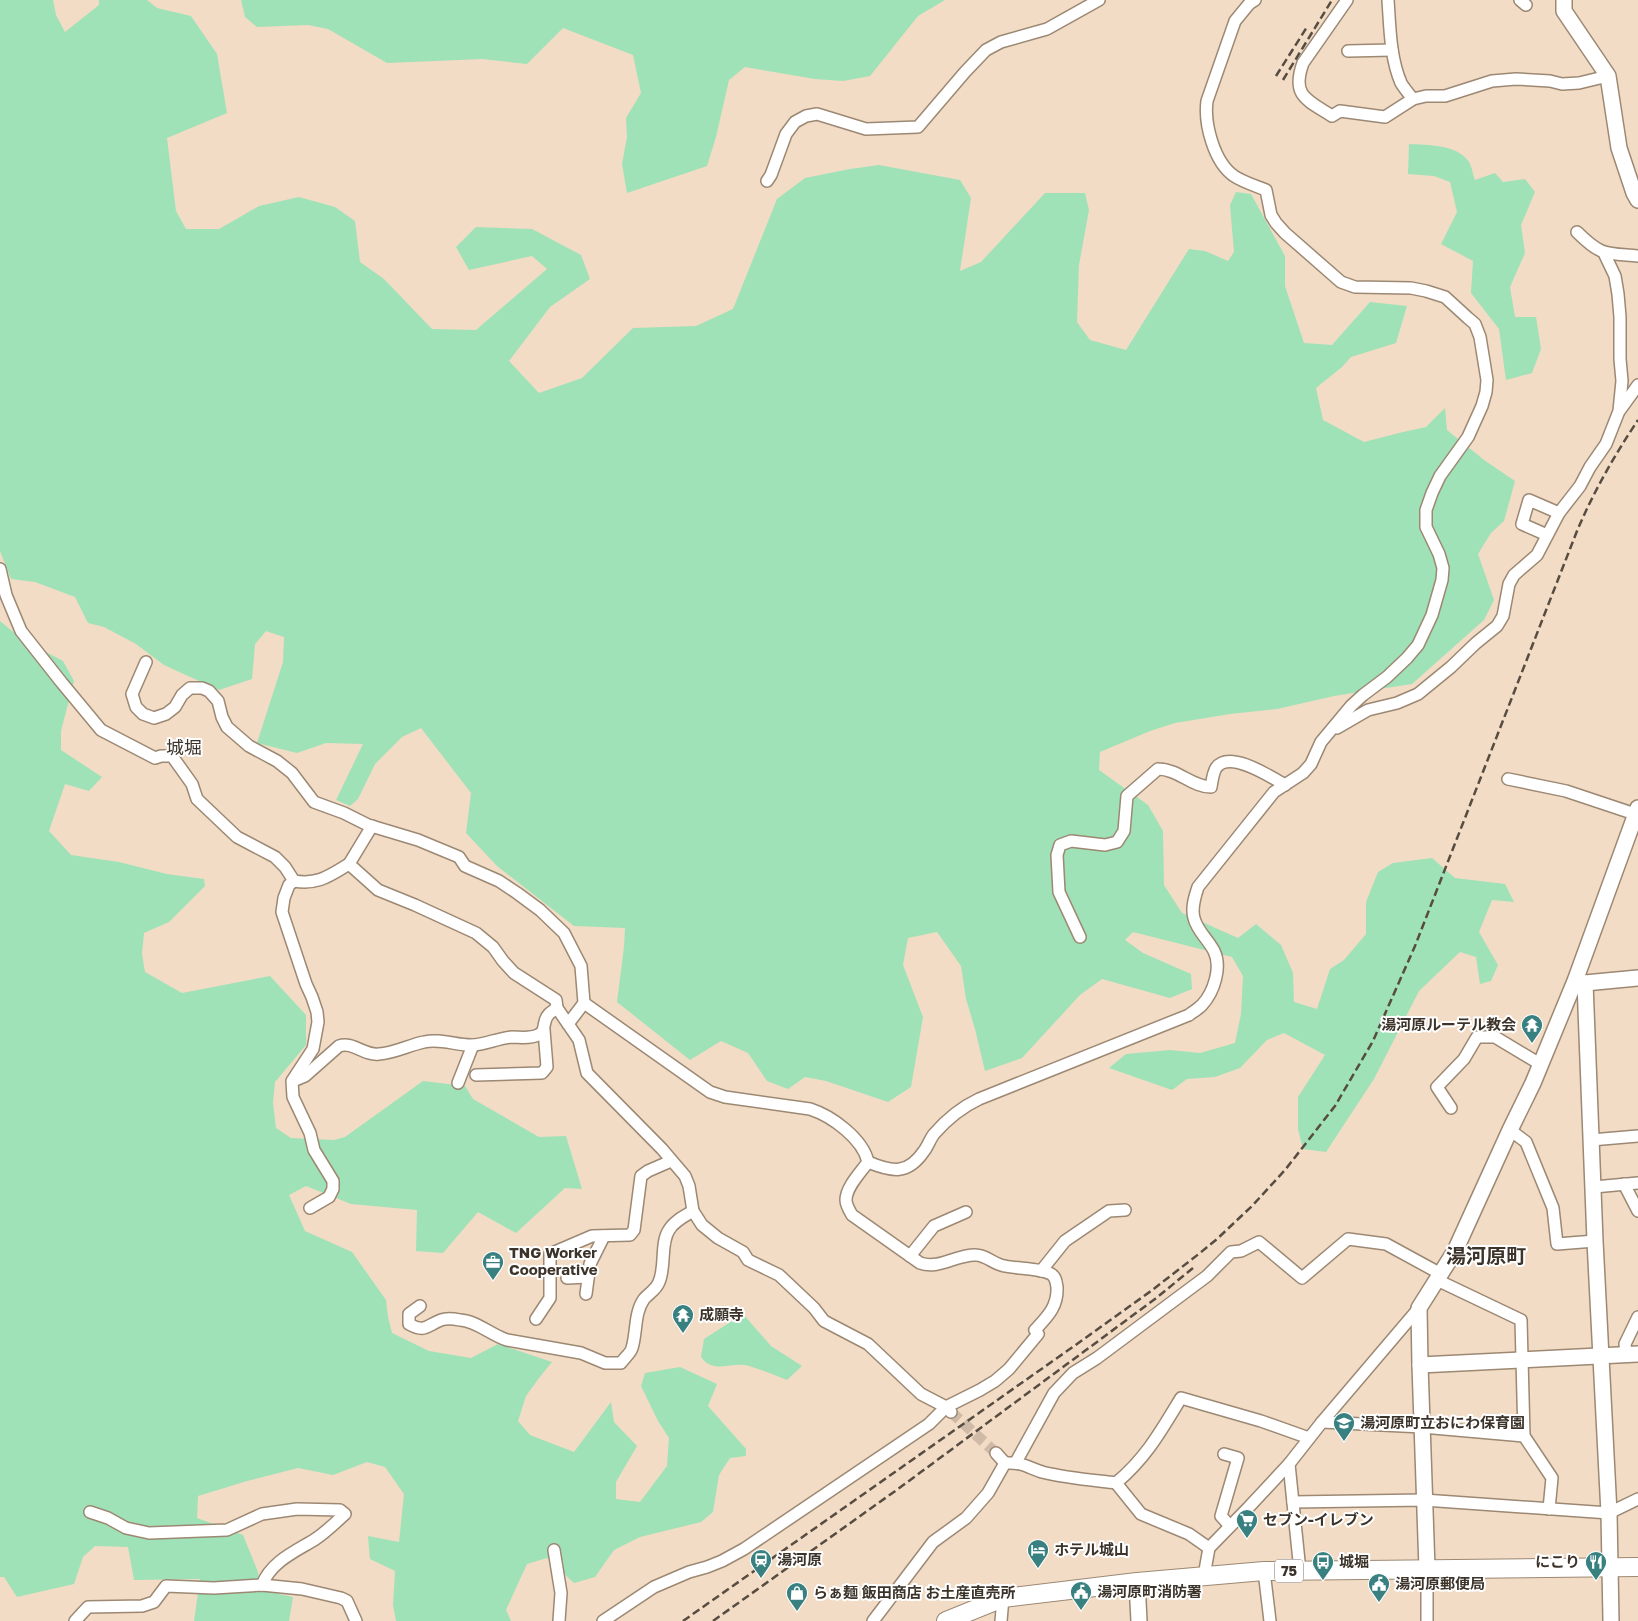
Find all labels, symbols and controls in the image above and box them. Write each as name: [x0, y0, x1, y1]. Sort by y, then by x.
district label: 城堀: [166, 736, 202, 758]
temple icon: 湯河原ルーテル教会: [1520, 1013, 1544, 1044]
place label: 湯河原ルーテル教会: [1381, 1015, 1516, 1033]
place label: TNG Worker Cooperative: [509, 1243, 598, 1278]
district label: 湯河原町: [1446, 1243, 1526, 1267]
office icon: TNG Worker Cooperative: [481, 1250, 505, 1281]
temple icon: 成願寺: [671, 1303, 695, 1334]
place label: 成願寺: [699, 1305, 744, 1323]
school or university icon: 湯河原町立おにわ保育園: [1332, 1411, 1356, 1442]
place label: 湯河原町立おにわ保育園: [1360, 1413, 1525, 1431]
supermarket icon: セブン-イレブン: [1235, 1508, 1259, 1539]
place label: セブン-イレブン: [1263, 1510, 1374, 1528]
hotel icon: ホテル城山: [1026, 1538, 1050, 1569]
place label: ホテル城山: [1054, 1540, 1129, 1558]
station icon: 湯河原: [749, 1548, 773, 1579]
place label: 湯河原: [777, 1550, 822, 1568]
bus stop icon: 城堀: [1311, 1550, 1335, 1581]
restaurant icon: にこり: [1584, 1550, 1608, 1581]
place label: 城堀: [1339, 1552, 1369, 1570]
place label: にこり: [1535, 1552, 1580, 1570]
road number: 75: [1275, 1560, 1303, 1582]
public building icon: 湯河原郵便局: [1367, 1572, 1391, 1603]
place label: 湯河原郵便局: [1395, 1574, 1485, 1592]
public building icon: 湯河原町消防署: [1069, 1580, 1093, 1611]
shop icon: らぁ麺 飯田商店 お土産直売所: [785, 1581, 809, 1612]
place label: 湯河原町消防署: [1097, 1582, 1202, 1600]
place label: らぁ麺 飯田商店 お土産直売所: [813, 1583, 1016, 1601]

